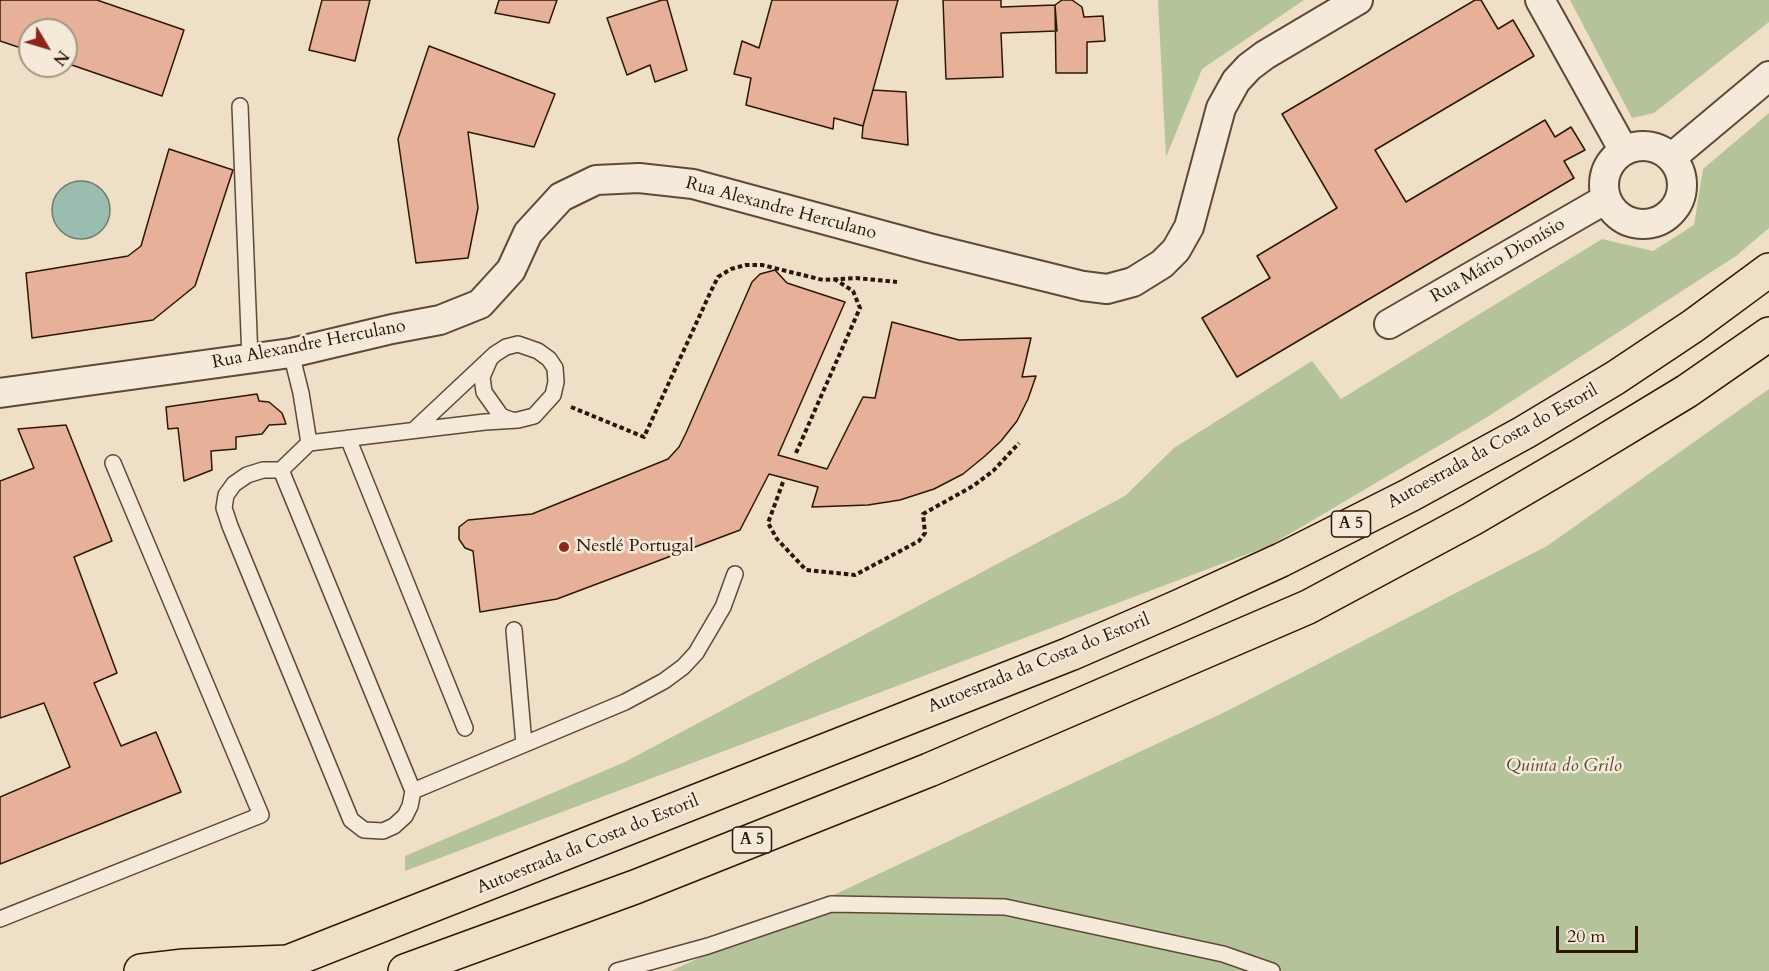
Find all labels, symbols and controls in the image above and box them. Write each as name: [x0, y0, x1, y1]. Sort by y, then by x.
north arrow: [18, 18, 78, 78]
text: N: [48, 46, 74, 70]
street label: Rua Alexandre Herculano: [683, 173, 879, 245]
street label: Rua Mário Dionísio: [1427, 214, 1569, 308]
street label: Rua Alexandre Herculano: [210, 316, 408, 374]
street label: Autoestrada da Costa do Estoril: [1384, 380, 1602, 514]
road number: A 5: [1332, 511, 1370, 537]
place label: Nestlé Portugal: [576, 536, 694, 558]
marker: Nestlé Portugal: [557, 540, 571, 554]
street label: Autoestrada da Costa do Estoril: [925, 610, 1153, 718]
park label: Quinta do Grilo: [1506, 756, 1622, 778]
street label: Autoestrada da Costa do Estoril: [474, 791, 702, 899]
road number: A 5: [732, 827, 771, 853]
scale bar: [1559, 914, 1642, 952]
text: 20 m: [1567, 924, 1606, 949]

